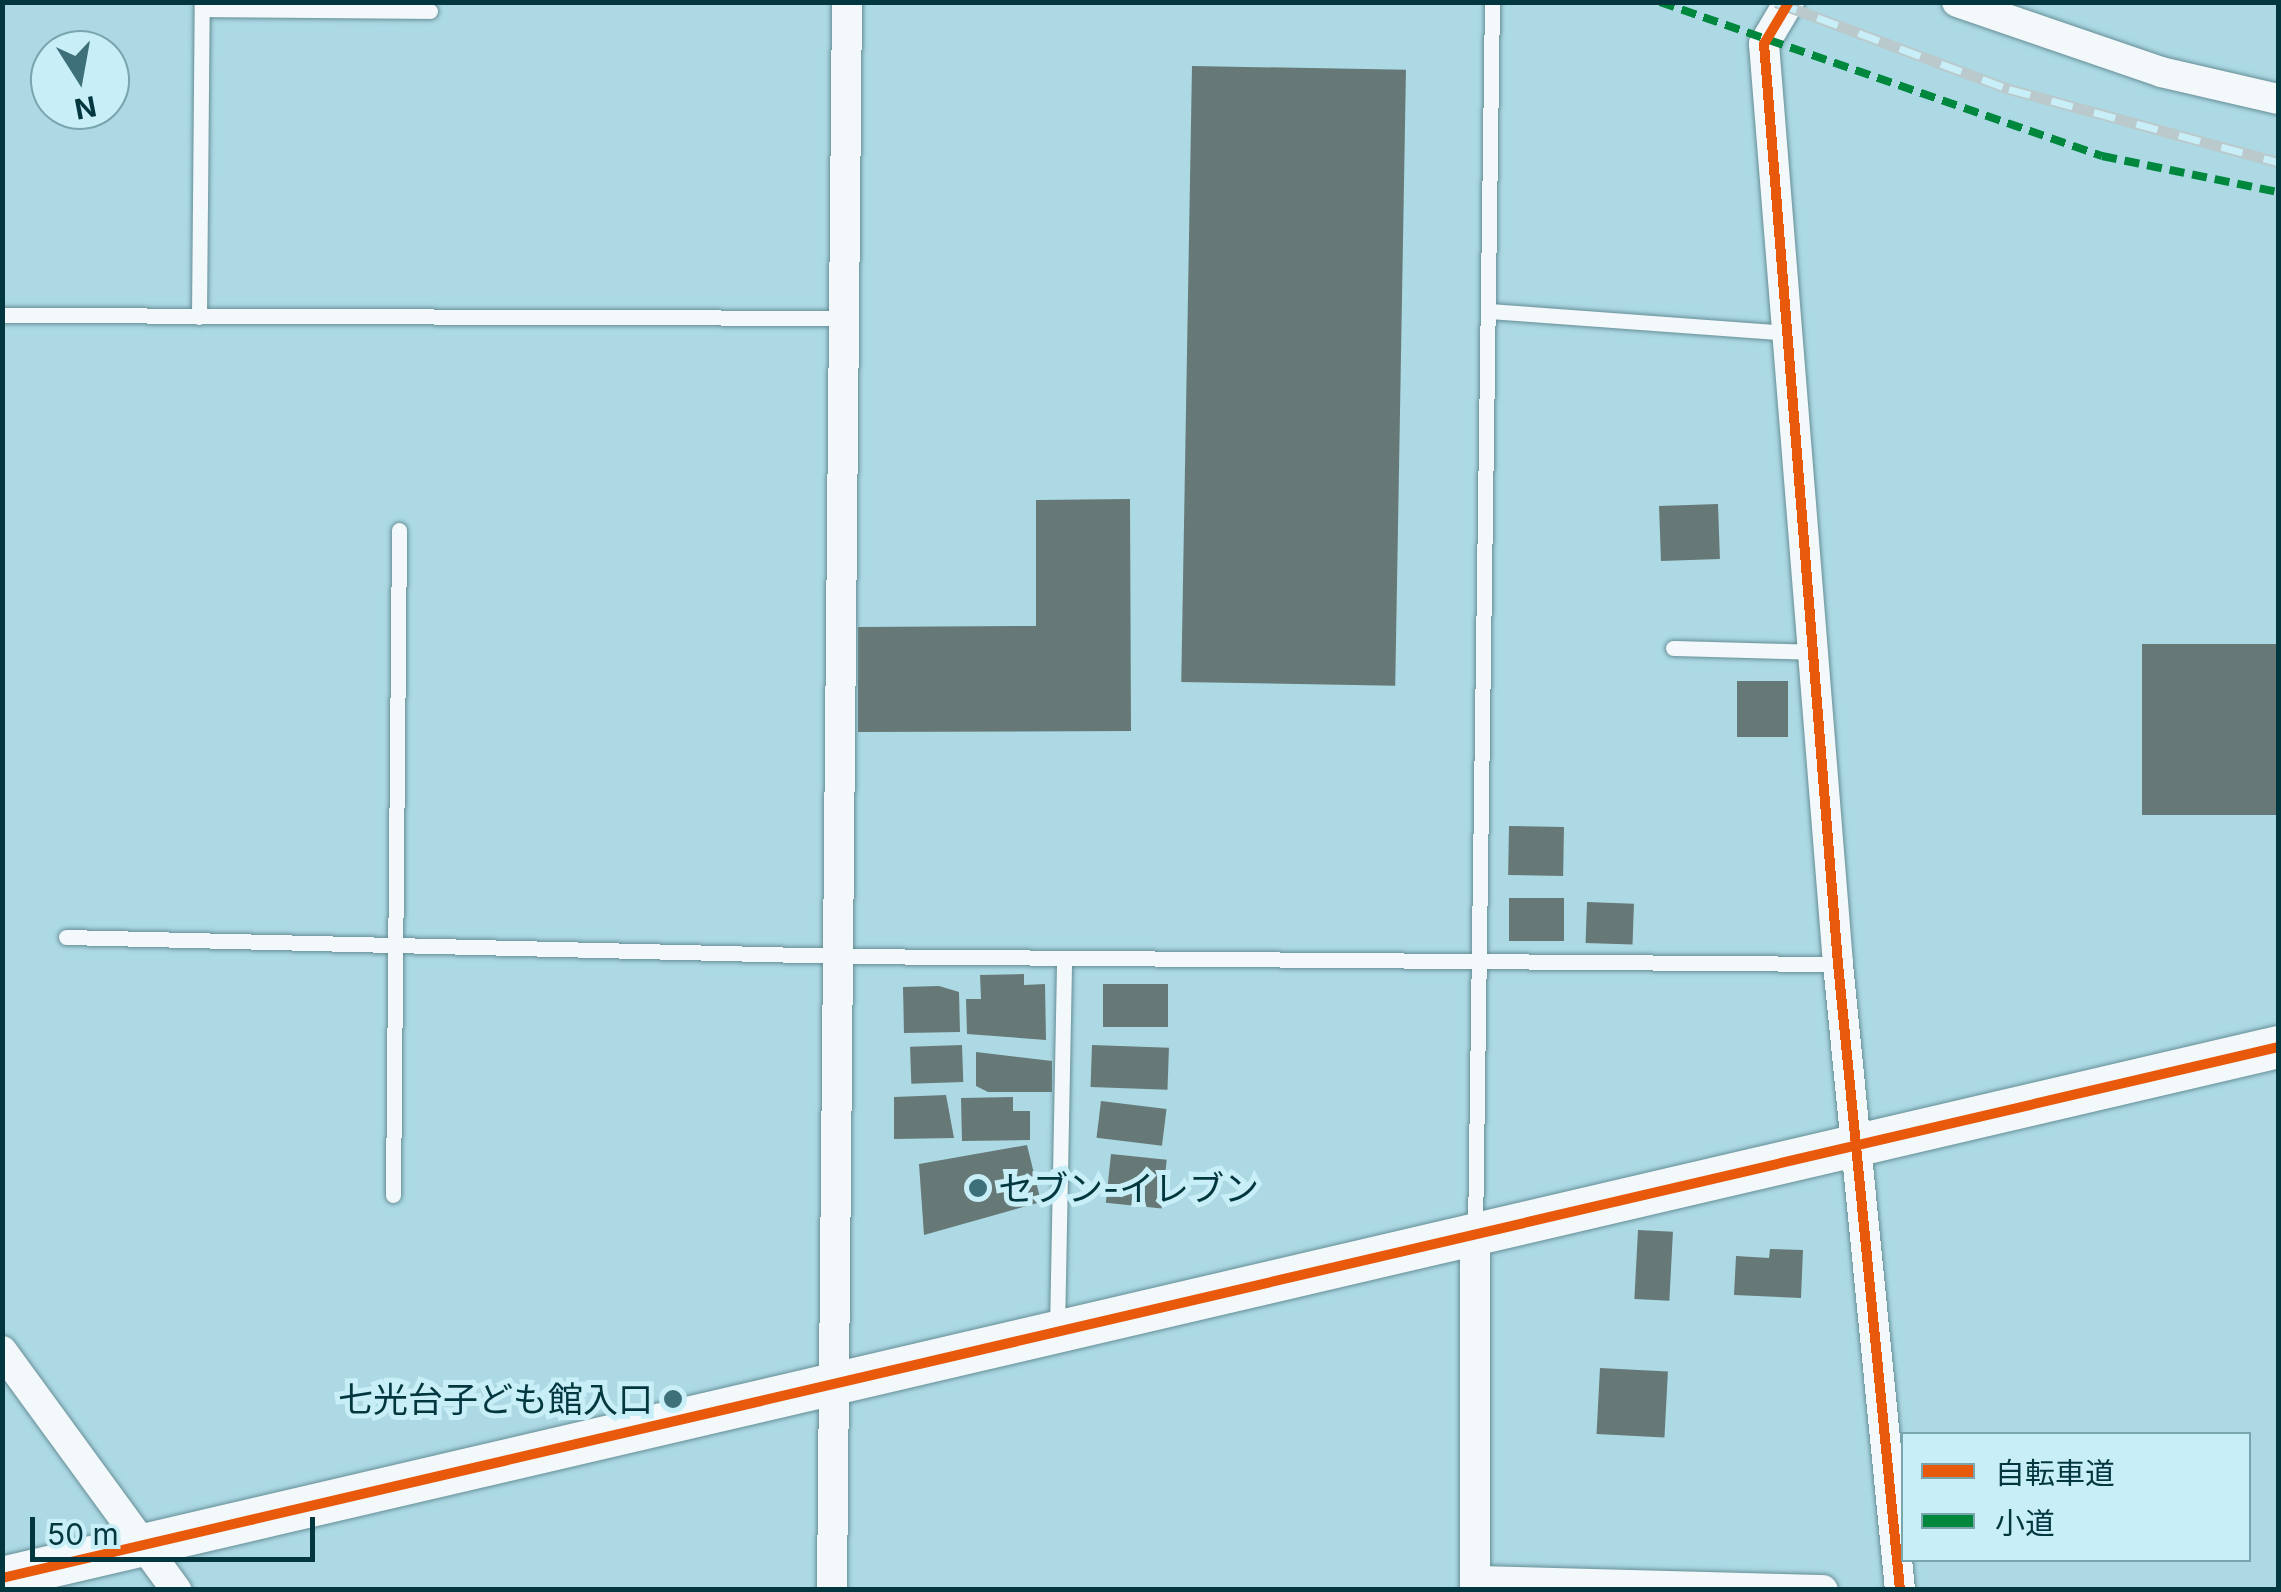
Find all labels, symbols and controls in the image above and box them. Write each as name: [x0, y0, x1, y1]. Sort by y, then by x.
north arrow: [30, 30, 130, 130]
text: N: [72, 89, 99, 126]
place label: セブン-イレブン: [998, 1167, 1259, 1209]
marker: セブン-イレブン: [967, 1177, 989, 1199]
place label: 七光台子ども館入口: [338, 1378, 653, 1420]
marker: 七光台子ども館入口: [662, 1388, 684, 1410]
legend: [1901, 1432, 2251, 1562]
text: 自転車道: [1995, 1455, 2115, 1491]
scale bar: [35, 1497, 320, 1559]
text: 小道: [1995, 1505, 2055, 1541]
text: 50 m: [47, 1516, 119, 1552]

